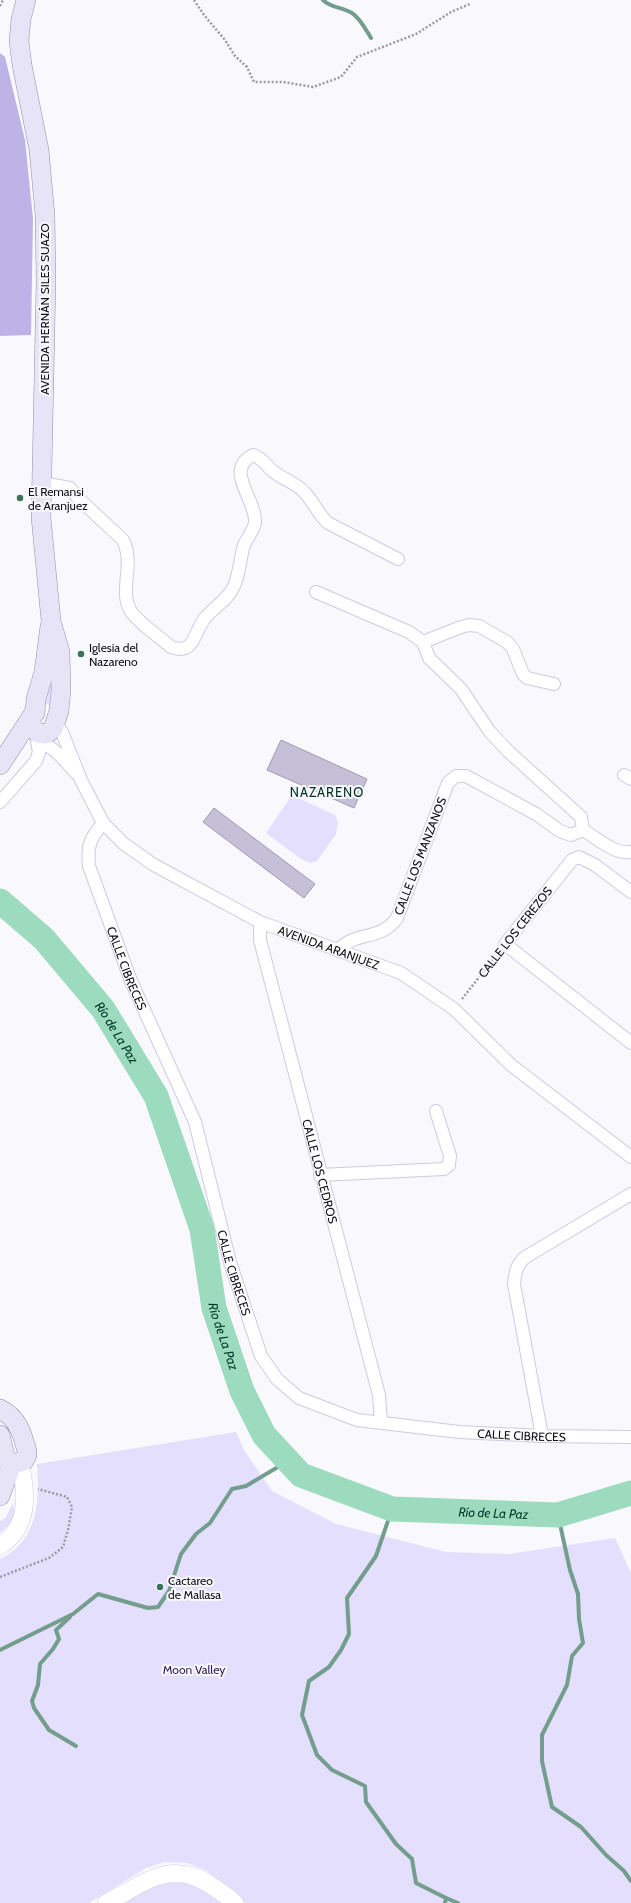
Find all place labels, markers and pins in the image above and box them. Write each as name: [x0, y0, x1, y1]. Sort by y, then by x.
place label: El Remansi de Aranjuez: [28, 484, 88, 513]
marker: El Remansi de Aranjuez: [15, 493, 25, 503]
place label: Iglesia del Nazareno: [89, 640, 139, 669]
marker: Iglesia del Nazareno: [76, 649, 86, 659]
place label: Cactareo de Mallasa: [168, 1573, 221, 1602]
marker: Cactareo de Mallasa: [155, 1582, 165, 1592]

